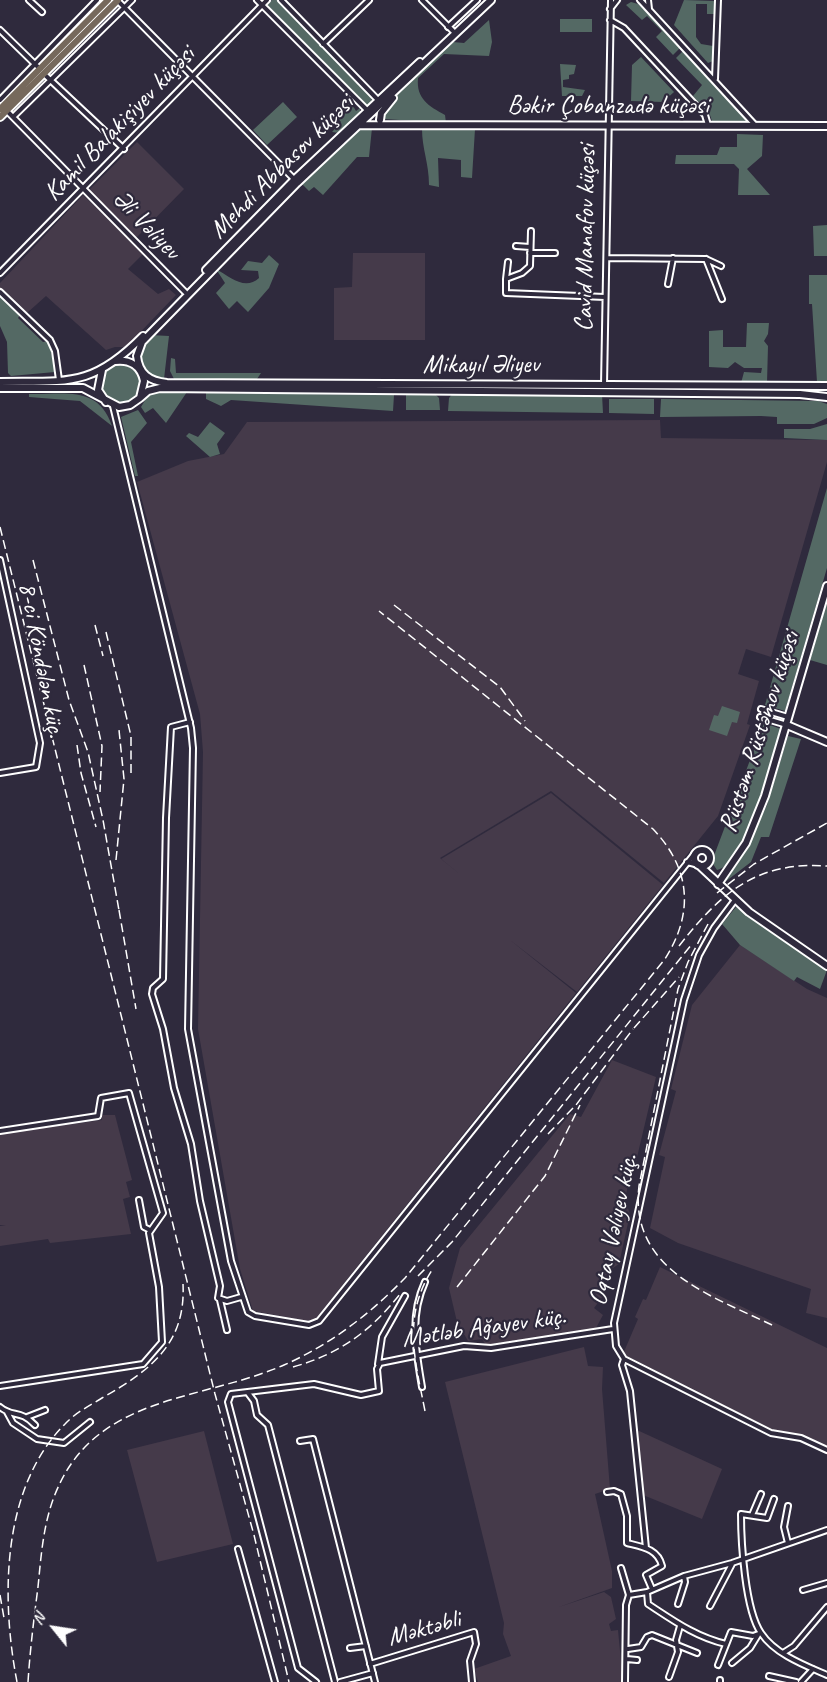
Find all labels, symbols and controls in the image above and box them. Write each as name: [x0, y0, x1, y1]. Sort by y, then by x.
street label: Kamil Balakişiyev küçəsi: [38, 40, 202, 208]
street label: Mehdi Abbasov küçəsi: [203, 88, 361, 246]
street label: Bəkir Çobanzadə küçəsi: [507, 90, 709, 122]
street label: Cavid Manafov küçəsi: [569, 144, 603, 332]
street label: Əli Vəliyev: [105, 184, 187, 266]
street label: Mikayıl Əliyev: [423, 349, 539, 381]
street label: 8-ci Köndələn küç.: [11, 580, 71, 740]
street label: Rüstəm Rüstəmov küçəsi: [713, 628, 807, 836]
street label: Oqtay Vəliyev küç.: [583, 1151, 645, 1309]
street label: Mətləb Ağayev küç.: [400, 1301, 568, 1355]
north arrow: [24, 1598, 84, 1658]
street label: Məktəbli: [384, 1604, 464, 1654]
text: N: [27, 1610, 50, 1628]

